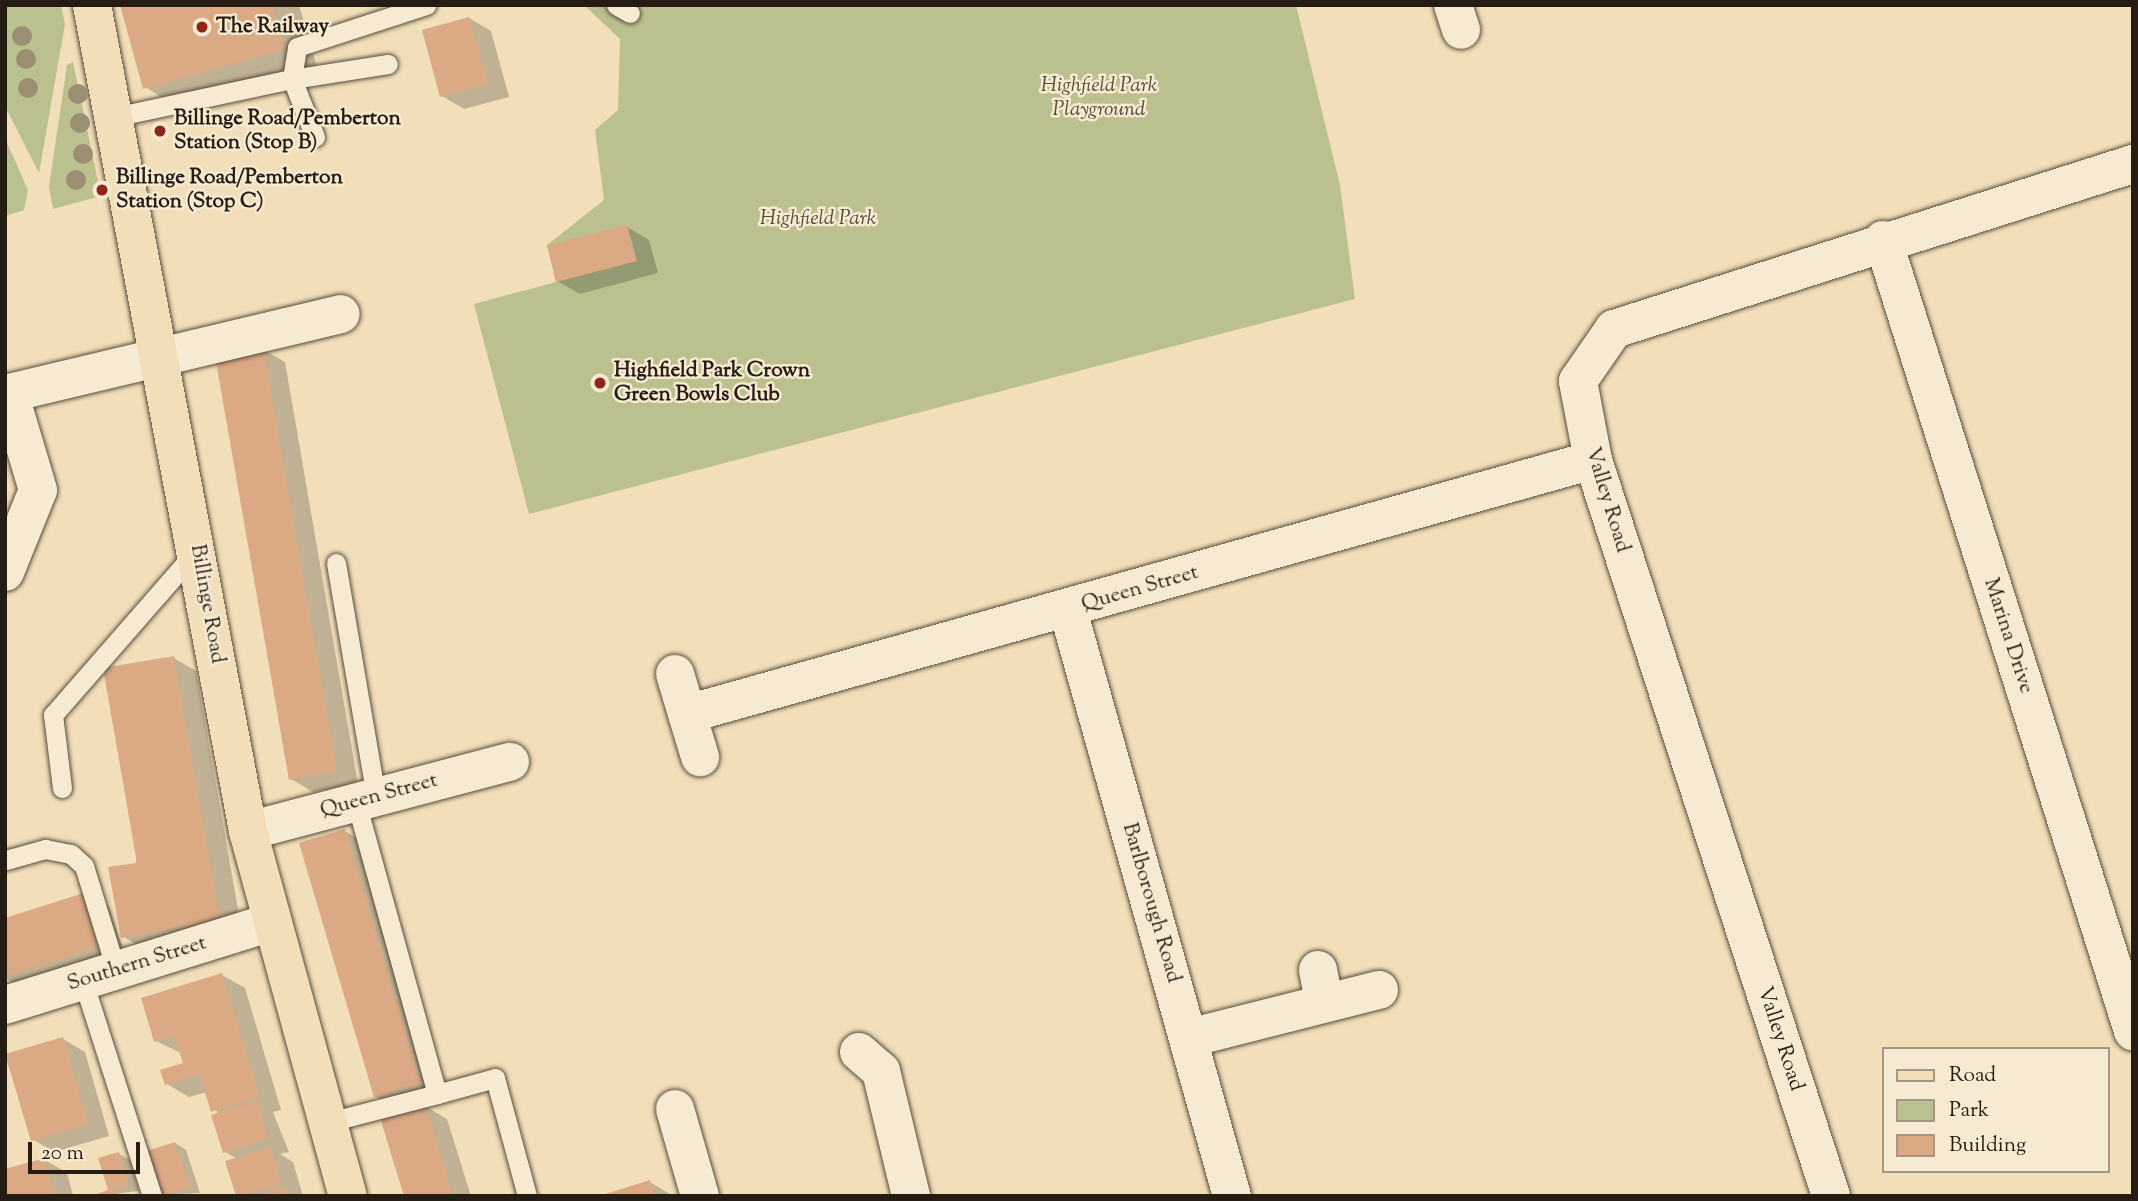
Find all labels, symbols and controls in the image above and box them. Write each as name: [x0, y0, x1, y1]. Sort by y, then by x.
place label: The Railway: [216, 14, 329, 40]
marker: The Railway: [194, 19, 210, 35]
park label: Highfield Park Playground: [1041, 73, 1157, 123]
place label: Billinge Road/Pemberton Station (Stop B): [174, 106, 401, 156]
marker: Billinge Road/Pemberton Station (Stop B): [152, 123, 168, 139]
place label: Billinge Road/Pemberton Station (Stop C): [116, 165, 343, 215]
marker: Billinge Road/Pemberton Station (Stop C): [94, 182, 110, 198]
park label: Highfield Park: [760, 206, 876, 232]
place label: Highfield Park Crown Green Bowls Club: [614, 358, 810, 408]
marker: Highfield Park Crown Green Bowls Club: [592, 375, 608, 391]
street label: Valley Road: [1579, 444, 1635, 556]
street label: Billinge Road: [184, 542, 230, 666]
street label: Queen Street: [1079, 560, 1201, 618]
street label: Marina Drive: [1978, 575, 2038, 697]
street label: Queen Street: [318, 768, 440, 824]
street label: Barlborough Road: [1116, 820, 1186, 986]
street label: Southern Street: [64, 931, 210, 997]
street label: Valley Road: [1751, 984, 1809, 1094]
legend: [1882, 1047, 2110, 1173]
text: Road: [1949, 1061, 1996, 1091]
text: Park: [1949, 1096, 1989, 1126]
scale bar: [32, 1128, 144, 1172]
text: Building: [1949, 1131, 2026, 1161]
text: 20 m: [41, 1139, 84, 1169]

